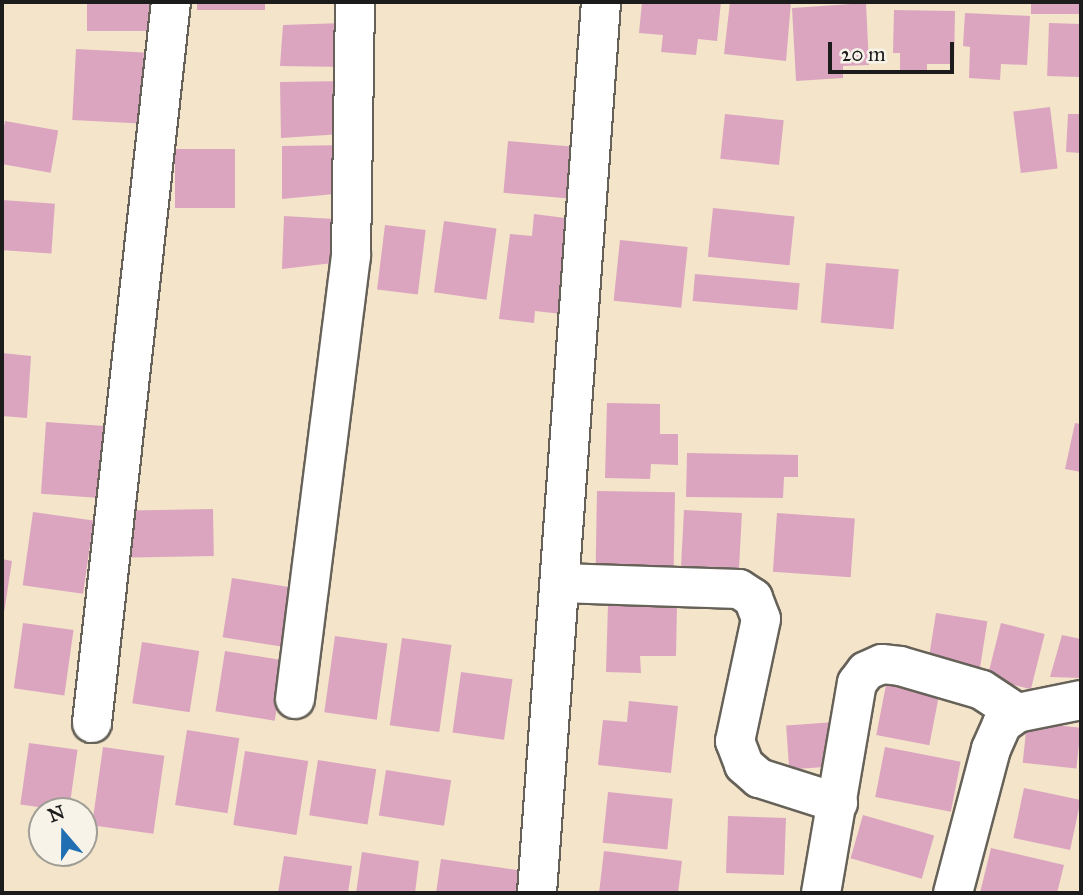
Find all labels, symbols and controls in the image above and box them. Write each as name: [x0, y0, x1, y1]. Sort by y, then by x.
scale bar: [831, 28, 957, 72]
text: 20 m: [841, 41, 886, 67]
north arrow: [28, 797, 98, 867]
text: N: [45, 800, 68, 827]

